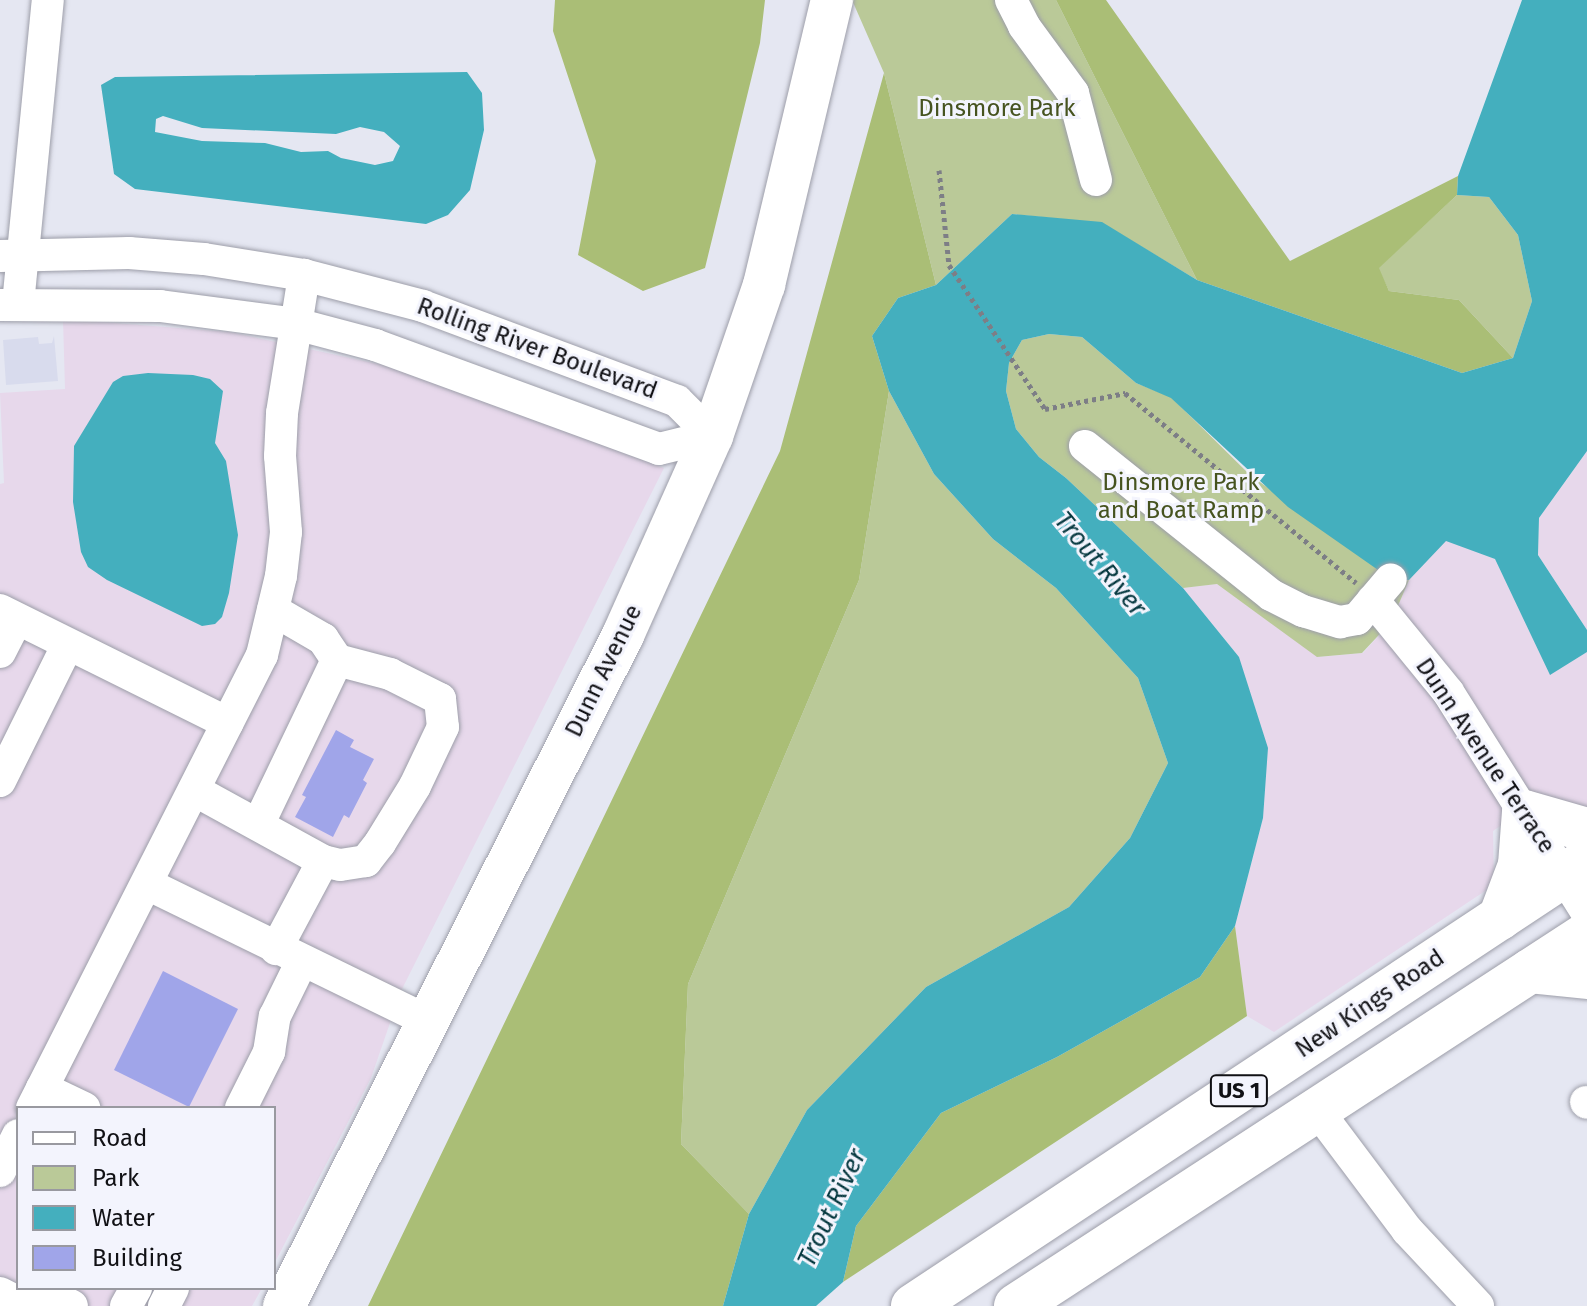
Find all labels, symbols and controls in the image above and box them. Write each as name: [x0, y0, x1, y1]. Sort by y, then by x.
park label: Dinsmore Park: [918, 95, 1076, 123]
street label: Rolling River Boulevard: [413, 292, 661, 406]
park label: Dinsmore Park and Boat Ramp: [1098, 469, 1264, 525]
water label: Trout River: [1047, 506, 1153, 622]
street label: Dunn Avenue: [560, 600, 648, 742]
street label: Dunn Avenue Terrace: [1409, 653, 1561, 859]
street label: New Kings Road: [1290, 944, 1450, 1064]
road number: US 1: [1209, 1073, 1269, 1109]
legend: [16, 1106, 276, 1290]
text: Road: [92, 1124, 147, 1152]
water label: Trout River: [791, 1144, 873, 1272]
text: Park: [92, 1164, 139, 1192]
text: Water: [92, 1204, 155, 1232]
text: Building: [92, 1244, 182, 1272]

